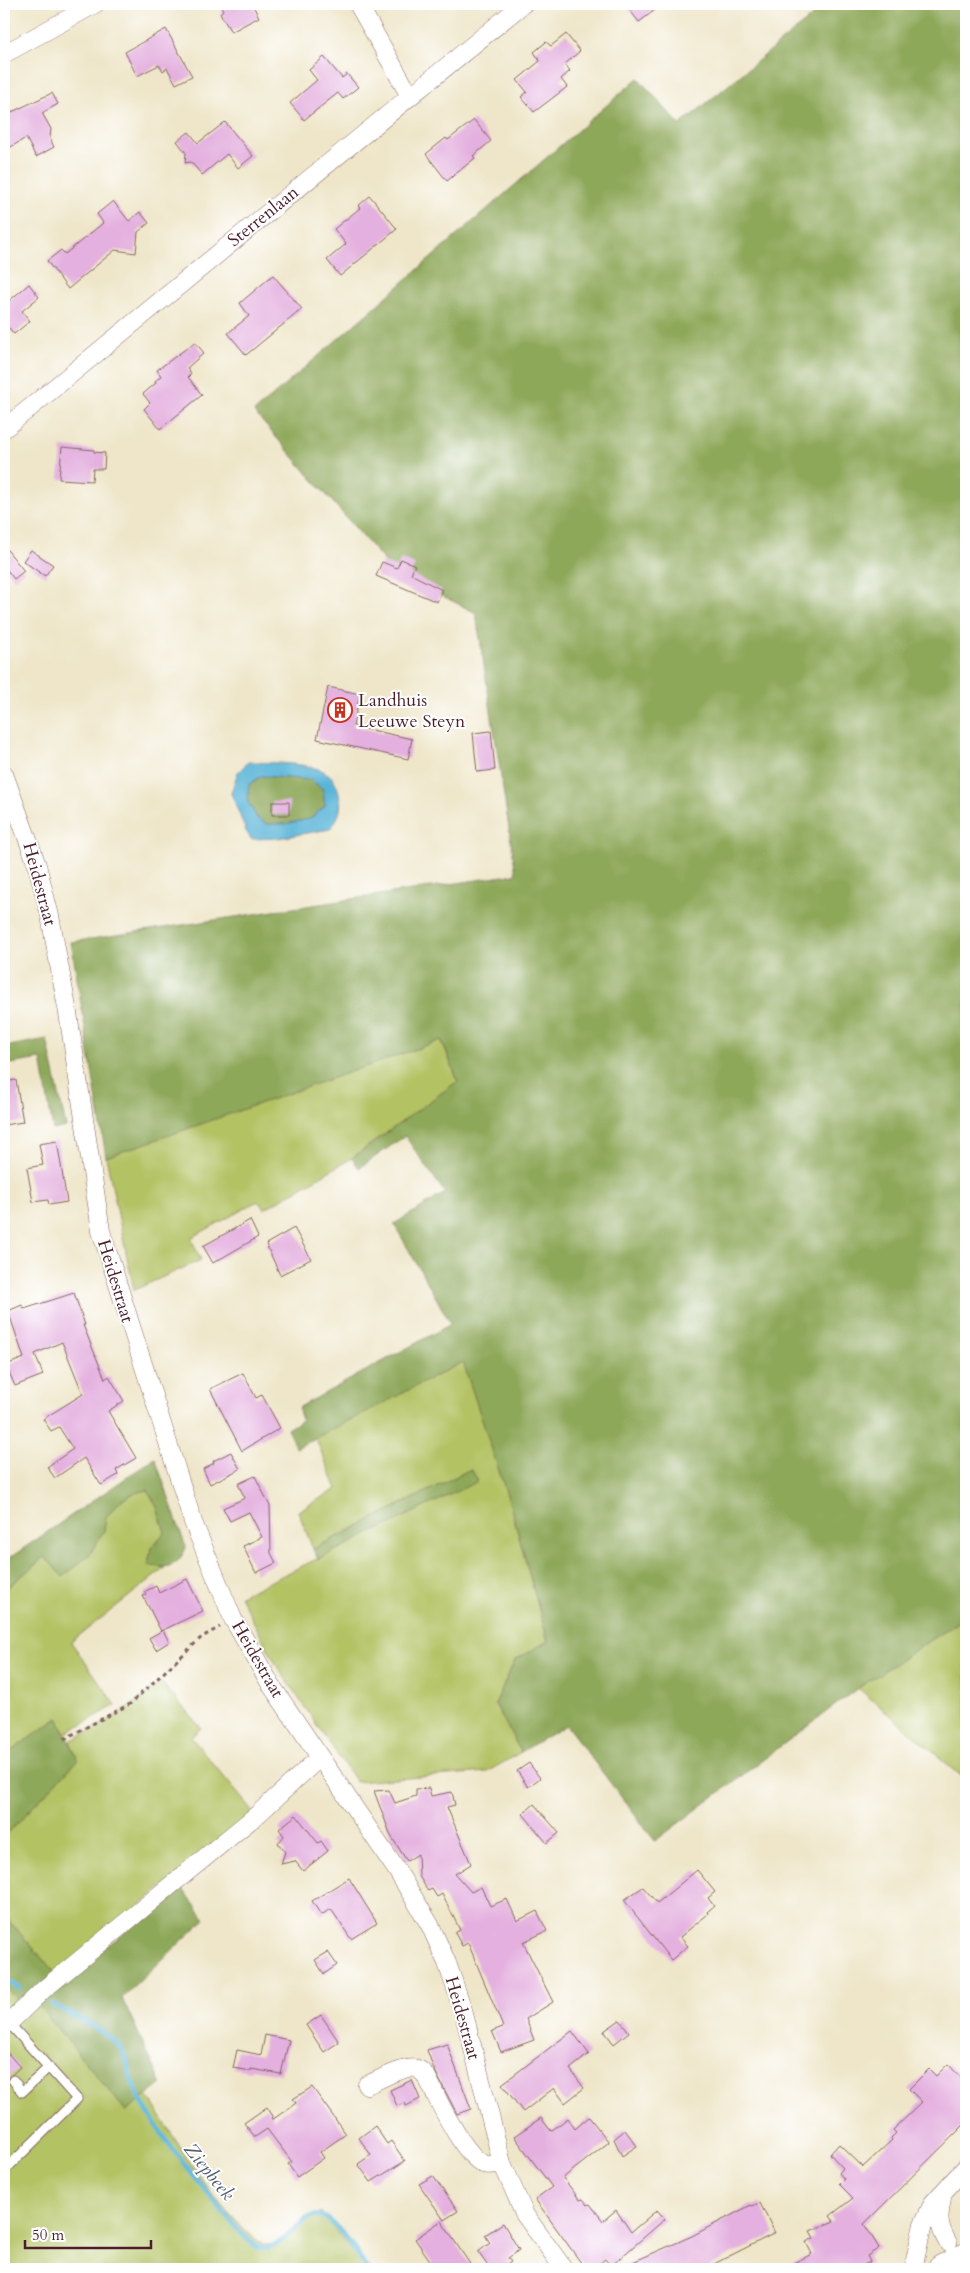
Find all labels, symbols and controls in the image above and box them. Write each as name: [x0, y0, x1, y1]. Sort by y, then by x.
street label: Sterrenlaan: [223, 180, 305, 253]
place label: Landhuis Leeuwe Steyn: [358, 688, 466, 734]
building icon: Landhuis Leeuwe Steyn: [327, 697, 353, 723]
street label: Heidestraat: [16, 840, 63, 929]
street label: Heidestraat: [91, 1237, 140, 1326]
street label: Heidestraat: [225, 1616, 290, 1703]
street label: Heidestraat: [439, 1974, 486, 2063]
water label: Ziepbeek: [178, 2137, 241, 2206]
scale bar: [25, 2218, 151, 2250]
text: 50 m: [32, 2225, 64, 2245]

